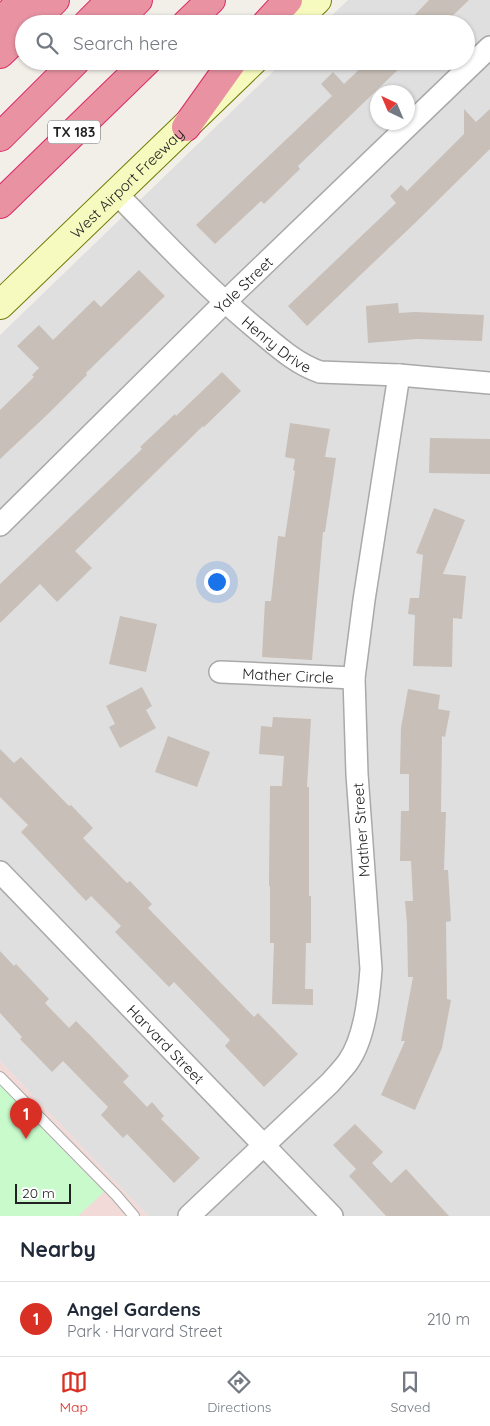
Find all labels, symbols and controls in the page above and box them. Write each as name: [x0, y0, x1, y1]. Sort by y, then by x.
search box: [15, 15, 475, 70]
icon: search: [33, 29, 61, 57]
text: Search here: [73, 31, 178, 55]
north arrow: [370, 85, 415, 130]
road number: TX 183: [48, 120, 100, 144]
street label: West Airport Freeway: [66, 124, 187, 242]
street label: Yale Street: [210, 252, 276, 317]
street label: Henry Drive: [238, 312, 315, 377]
your location: [204, 569, 230, 595]
street label: Mather Circle: [242, 664, 334, 687]
street label: Mather Street: [348, 782, 374, 878]
street label: Harvard Street: [123, 1000, 209, 1088]
pin: 1: [10, 1098, 42, 1139]
scale bar: [15, 1181, 71, 1204]
text: 20 m: [22, 1184, 55, 1202]
text: Nearby: [20, 1236, 96, 1262]
text: Angel Gardens: [67, 1297, 201, 1321]
text: 1: [33, 1309, 39, 1329]
text: 210 m: [427, 1309, 470, 1329]
text: Park · Harvard Street: [67, 1321, 223, 1341]
tab: Map: [60, 1368, 88, 1416]
tab: Directions: [207, 1368, 271, 1416]
tab: Saved: [390, 1368, 430, 1416]

